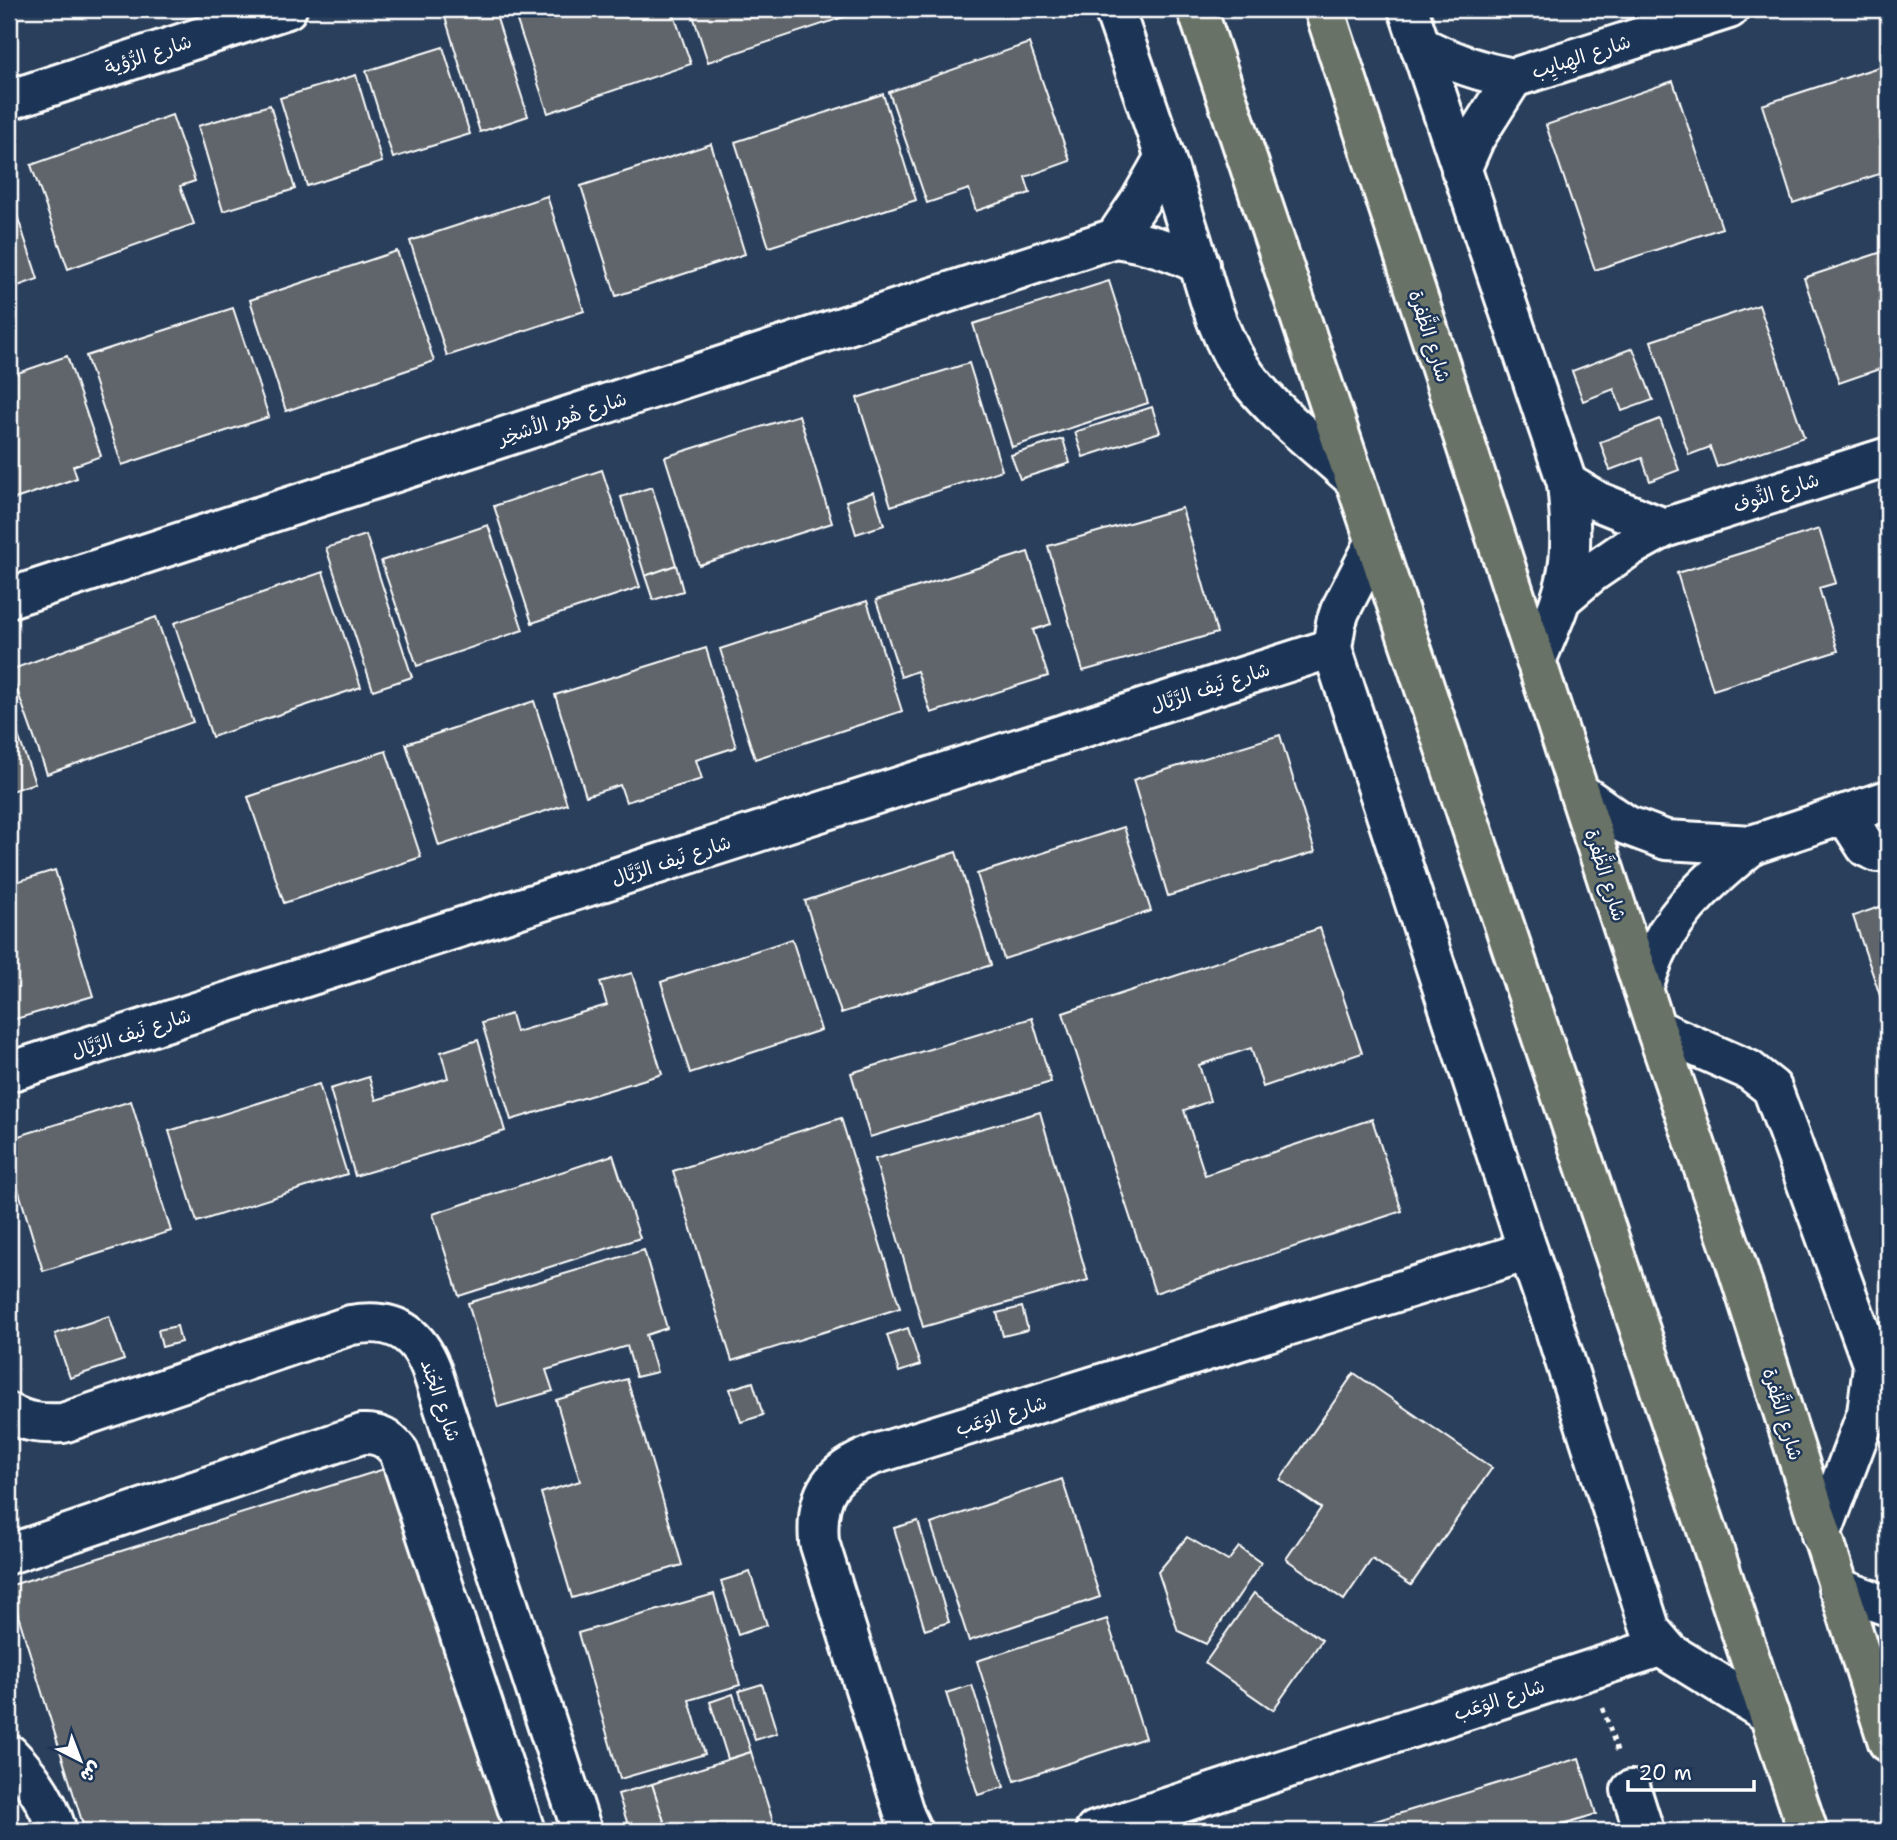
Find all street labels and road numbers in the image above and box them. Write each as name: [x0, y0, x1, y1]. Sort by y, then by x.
street label: شارع الرُّؤية: [101, 29, 195, 81]
street label: شارع الهِبايِب: [1528, 29, 1635, 88]
street label: شارع الظَّفرة: [1402, 286, 1459, 386]
street label: شارع هُور الأشخِر: [493, 386, 630, 453]
street label: شارع النُّوف: [1729, 465, 1823, 519]
street label: شارع نَيف الرَّيَّال: [1147, 656, 1273, 720]
street label: شارع الظَّفرة: [1578, 825, 1635, 925]
street label: شارع نَيف الرَّيَّال: [608, 829, 734, 893]
street label: شارع نَيف الرَّيَّال: [68, 1002, 194, 1066]
street label: شارع الجُند: [414, 1356, 466, 1445]
street label: شارع الظَّفرة: [1756, 1364, 1812, 1464]
street label: شارع الوَعَب: [952, 1390, 1050, 1442]
street label: شارع الوَعَب: [1450, 1673, 1548, 1727]

